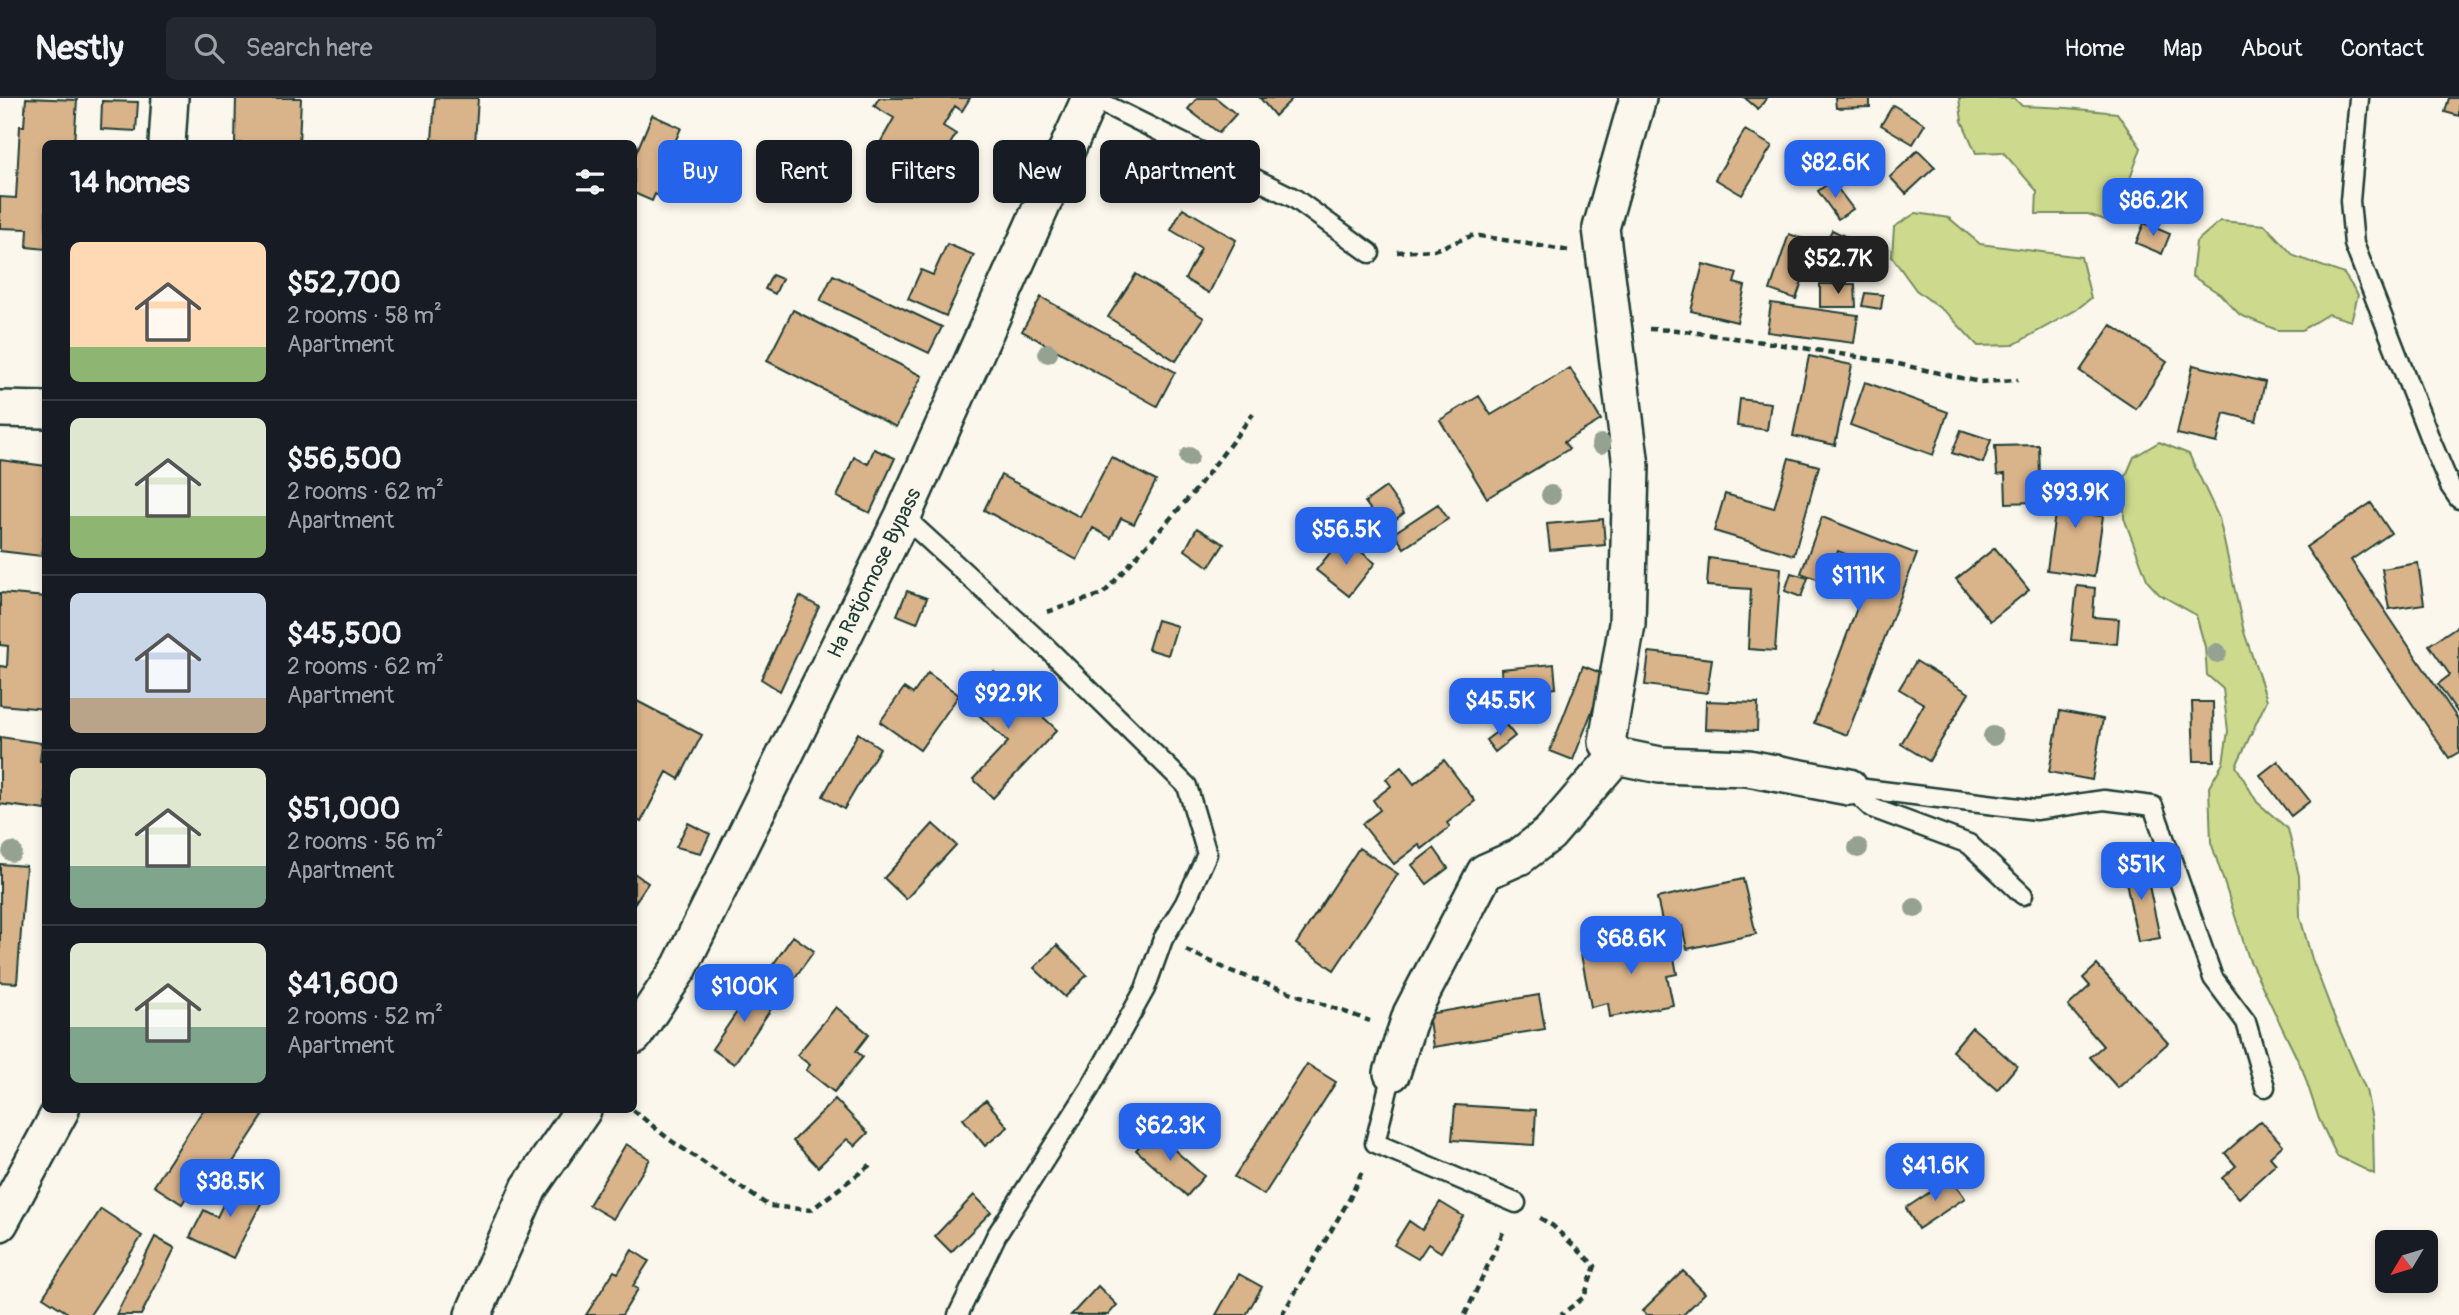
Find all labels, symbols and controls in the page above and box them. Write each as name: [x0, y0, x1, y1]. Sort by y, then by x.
search box: [166, 17, 656, 80]
text: Nestly: [35, 28, 124, 69]
icon: search: [190, 29, 228, 67]
text: Search here: [246, 32, 373, 64]
text: Home: [2064, 34, 2125, 63]
text: Map: [2163, 34, 2203, 63]
text: About: [2241, 34, 2303, 63]
text: Contact: [2341, 34, 2424, 63]
chip: Buy: [658, 140, 742, 203]
chip: Rent: [756, 140, 852, 203]
chip: Filters: [866, 140, 979, 203]
chip: New: [993, 140, 1086, 203]
chip: Apartment: [1100, 140, 1260, 203]
pin: $82.6K: [1778, 140, 1892, 200]
text: $82.6K: [1800, 148, 1870, 177]
icon: filters: [571, 163, 609, 201]
text: 14 homes: [70, 164, 190, 201]
pin: $86.2K: [2096, 178, 2210, 238]
text: $86.2K: [2118, 186, 2188, 215]
pin: $52.7K: [1781, 236, 1895, 296]
text: $52.7K: [1804, 244, 1872, 273]
text: $52,700: [287, 264, 401, 301]
icon: home: [126, 270, 210, 354]
text: 2 rooms · 58 m²: [287, 301, 442, 330]
text: Apartment: [287, 330, 394, 359]
text: $56,500: [287, 440, 402, 477]
icon: home: [126, 446, 210, 530]
pin: $93.9K: [2018, 470, 2132, 530]
text: 2 rooms · 62 m²: [287, 477, 444, 506]
text: $93.9K: [2041, 478, 2109, 507]
street label: Ha Ratjomose Bypass: [821, 483, 928, 663]
text: Apartment: [287, 506, 394, 535]
pin: $56.5K: [1289, 508, 1403, 567]
text: $56.5K: [1311, 515, 1381, 544]
pin: $111K: [1809, 554, 1907, 613]
text: $111K: [1831, 561, 1885, 590]
text: $45,500: [287, 615, 402, 652]
icon: home: [126, 621, 210, 705]
text: 2 rooms · 62 m²: [287, 652, 444, 681]
pin: $92.9K: [951, 672, 1065, 731]
pin: $45.5K: [1443, 678, 1557, 738]
text: $92.9K: [974, 679, 1042, 708]
text: Apartment: [287, 681, 394, 710]
text: $45.5K: [1465, 686, 1535, 715]
text: $51,000: [287, 790, 400, 827]
icon: home: [126, 796, 210, 880]
text: 2 rooms · 56 m²: [287, 827, 444, 856]
pin: $51K: [2100, 842, 2182, 902]
text: $51K: [2117, 850, 2165, 879]
text: Apartment: [287, 856, 394, 885]
pin: $68.6K: [1574, 916, 1688, 976]
text: $68.6K: [1596, 924, 1666, 953]
pin: $100K: [695, 964, 793, 1024]
text: $41,600: [287, 965, 398, 1002]
icon: home: [126, 971, 210, 1055]
text: $100K: [711, 972, 777, 1001]
text: 2 rooms · 52 m²: [287, 1002, 443, 1031]
text: Apartment: [287, 1031, 394, 1060]
pin: $62.3K: [1113, 1104, 1227, 1163]
text: $62.3K: [1135, 1111, 1205, 1140]
pin: $41.6K: [1878, 1144, 1992, 1203]
text: $41.6K: [1901, 1151, 1969, 1180]
pin: $38.5K: [173, 1160, 287, 1219]
text: $38.5K: [196, 1167, 264, 1196]
north arrow: [2375, 1230, 2438, 1293]
map controls: [2375, 1230, 2438, 1293]

